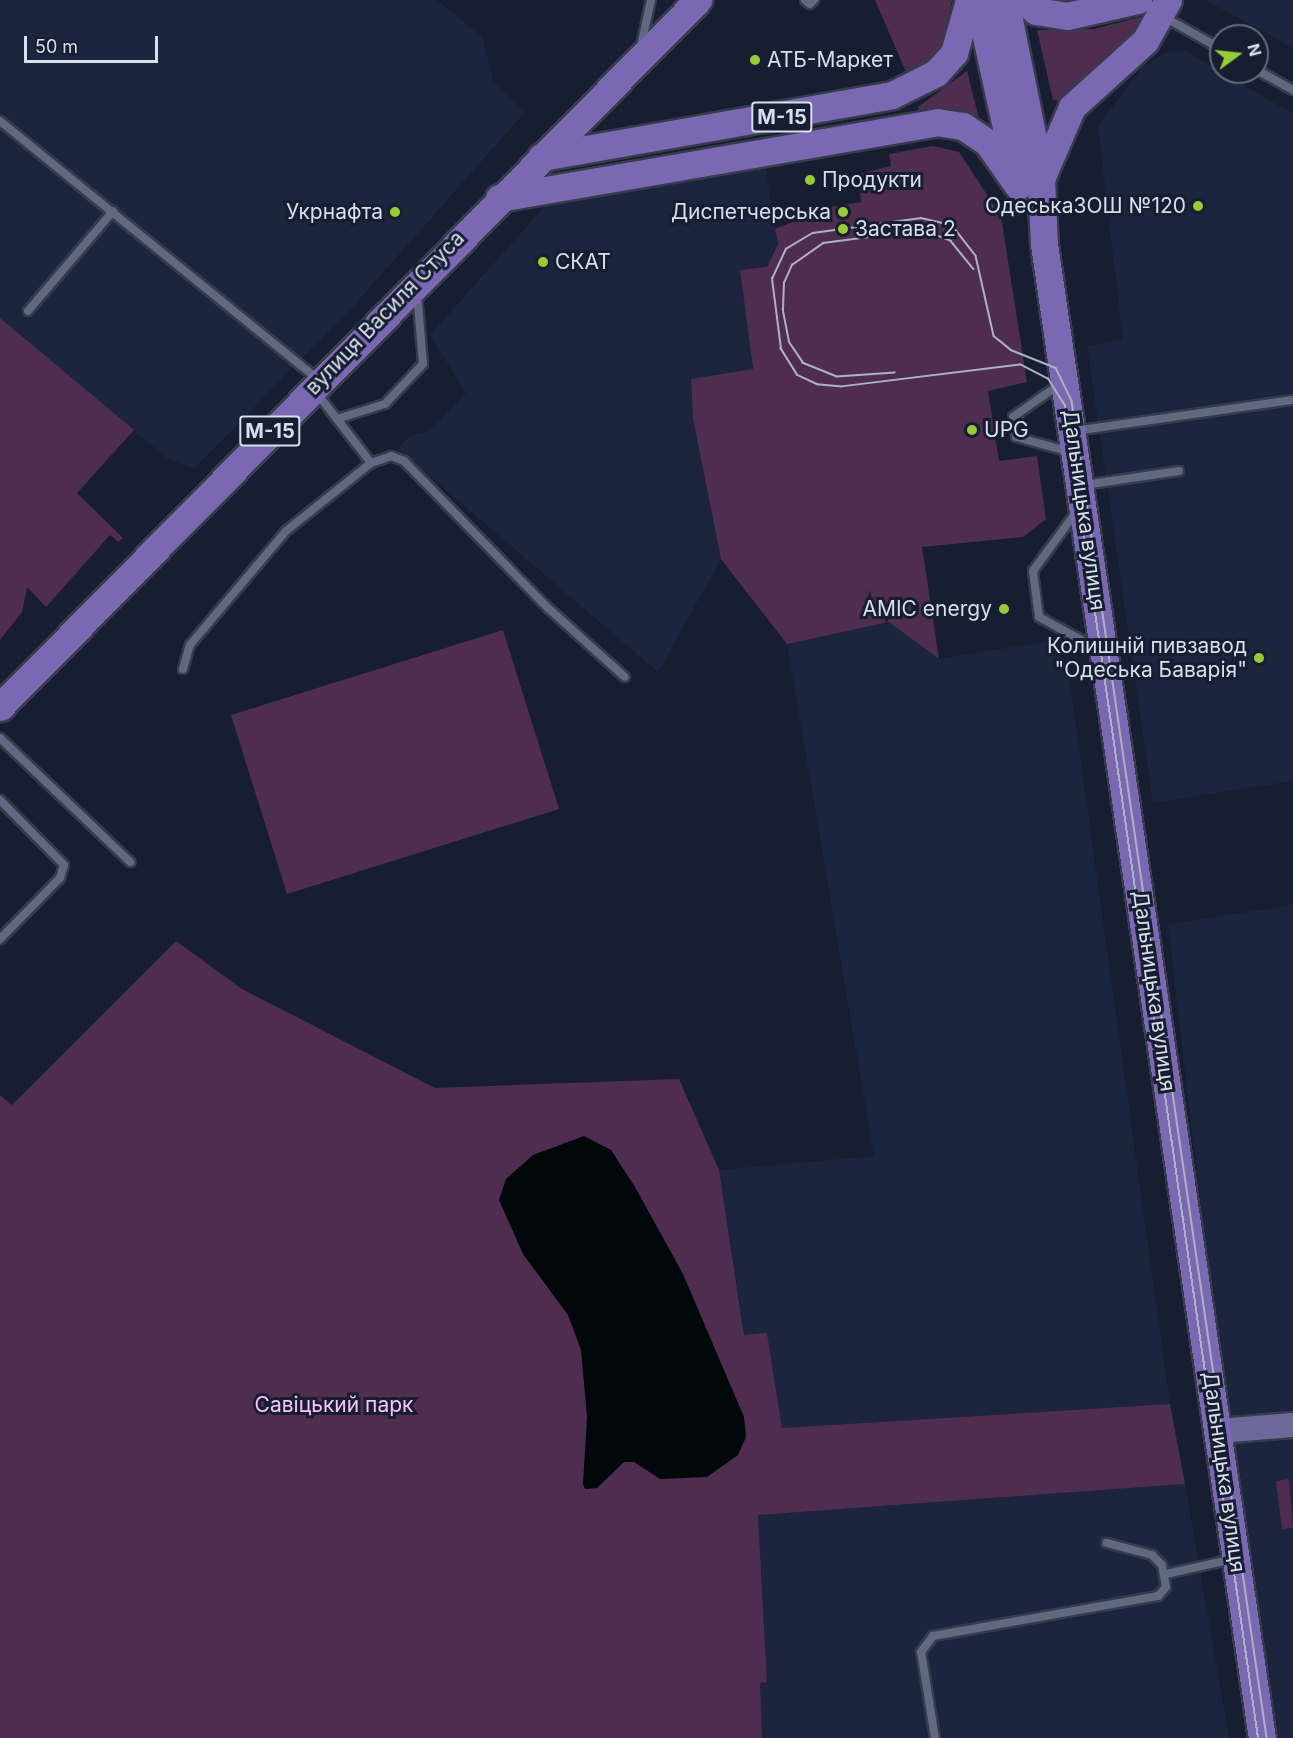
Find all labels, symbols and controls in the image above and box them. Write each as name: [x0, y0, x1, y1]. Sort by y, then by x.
scale bar: [27, 24, 160, 62]
north arrow: [1209, 24, 1269, 84]
text: 50 m: [35, 36, 78, 57]
text: N: [1243, 41, 1266, 58]
place label: АТБ-Маркет: [767, 47, 893, 73]
marker: АТБ-Маркет: [748, 53, 762, 67]
road number: М-15: [750, 100, 814, 134]
place label: Продукти: [822, 167, 922, 193]
marker: Продукти: [803, 173, 817, 187]
place label: ОдеськаЗОШ №120: [985, 193, 1186, 219]
place label: Укрнафта: [286, 199, 383, 225]
place label: Диспетчерська: [671, 199, 831, 225]
marker: ОдеськаЗОШ №120: [1191, 199, 1205, 213]
marker: Укрнафта: [388, 205, 402, 219]
marker: Диспетчерська: [836, 205, 850, 219]
place label: Застава 2: [855, 216, 956, 242]
marker: Застава 2: [836, 222, 850, 236]
street label: вулиця Василя Стуса: [300, 226, 470, 400]
place label: СКАТ: [555, 249, 611, 275]
marker: СКАТ: [536, 255, 550, 269]
street label: Дальницька вулиця: [1057, 408, 1111, 612]
road number: М-15: [238, 414, 302, 448]
place label: UPG: [984, 417, 1029, 443]
marker: UPG: [965, 423, 979, 437]
place label: AMIC energy: [863, 596, 992, 622]
marker: AMIC energy: [997, 602, 1011, 616]
place label: Колишній пивзавод "Одеська Баварія": [1047, 633, 1247, 683]
marker: Колишній пивзавод "Одеська Баварія": [1252, 651, 1266, 665]
street label: Дальницька вулиця: [1127, 889, 1181, 1093]
street label: Дальницька вулиця: [1197, 1370, 1251, 1574]
park label: Савіцький парк: [255, 1392, 413, 1418]

